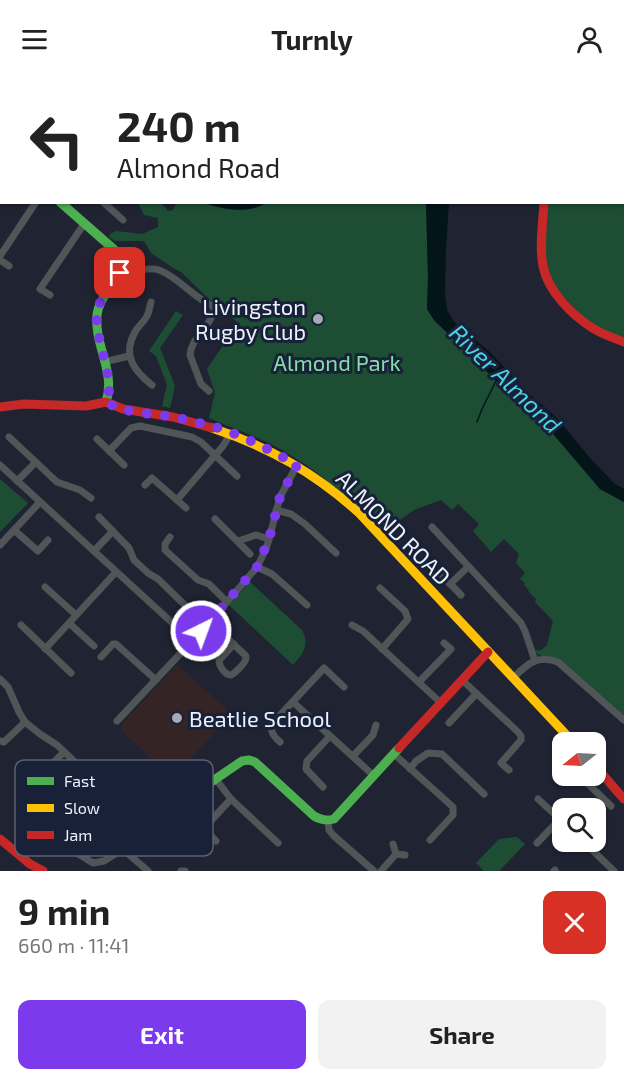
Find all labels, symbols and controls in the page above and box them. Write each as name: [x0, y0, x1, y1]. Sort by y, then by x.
icon: menu: [18, 23, 51, 56]
text: Turnly: [271, 23, 353, 55]
icon: person: [573, 23, 606, 56]
text: 240 m: [117, 100, 241, 150]
icon: left: [18, 102, 96, 180]
text: Almond Road: [117, 151, 280, 183]
pin: [94, 247, 145, 298]
icon: arrive: [103, 256, 136, 289]
place label: Livingston Rugby Club: [195, 293, 306, 344]
marker: Livingston Rugby Club: [311, 312, 325, 326]
water label: River Almond: [444, 317, 568, 439]
park label: Almond Park: [273, 349, 401, 375]
street label: ALMOND ROAD: [332, 465, 456, 589]
position arrow: [169, 599, 233, 663]
place label: Beatlie School: [189, 705, 331, 731]
marker: Beatlie School: [170, 711, 184, 725]
north arrow: [552, 732, 606, 786]
map controls: [552, 732, 606, 852]
legend: [15, 760, 213, 856]
text: Fast: [64, 771, 95, 790]
text: Slow: [64, 798, 100, 817]
button: search: [552, 798, 606, 852]
text: Jam: [64, 825, 92, 844]
text: 9 min: [18, 889, 110, 932]
button: close: [543, 891, 606, 954]
text: 660 m · 11:41: [18, 933, 129, 957]
button: Exit: [18, 1000, 306, 1069]
button: Share: [318, 1000, 606, 1069]

